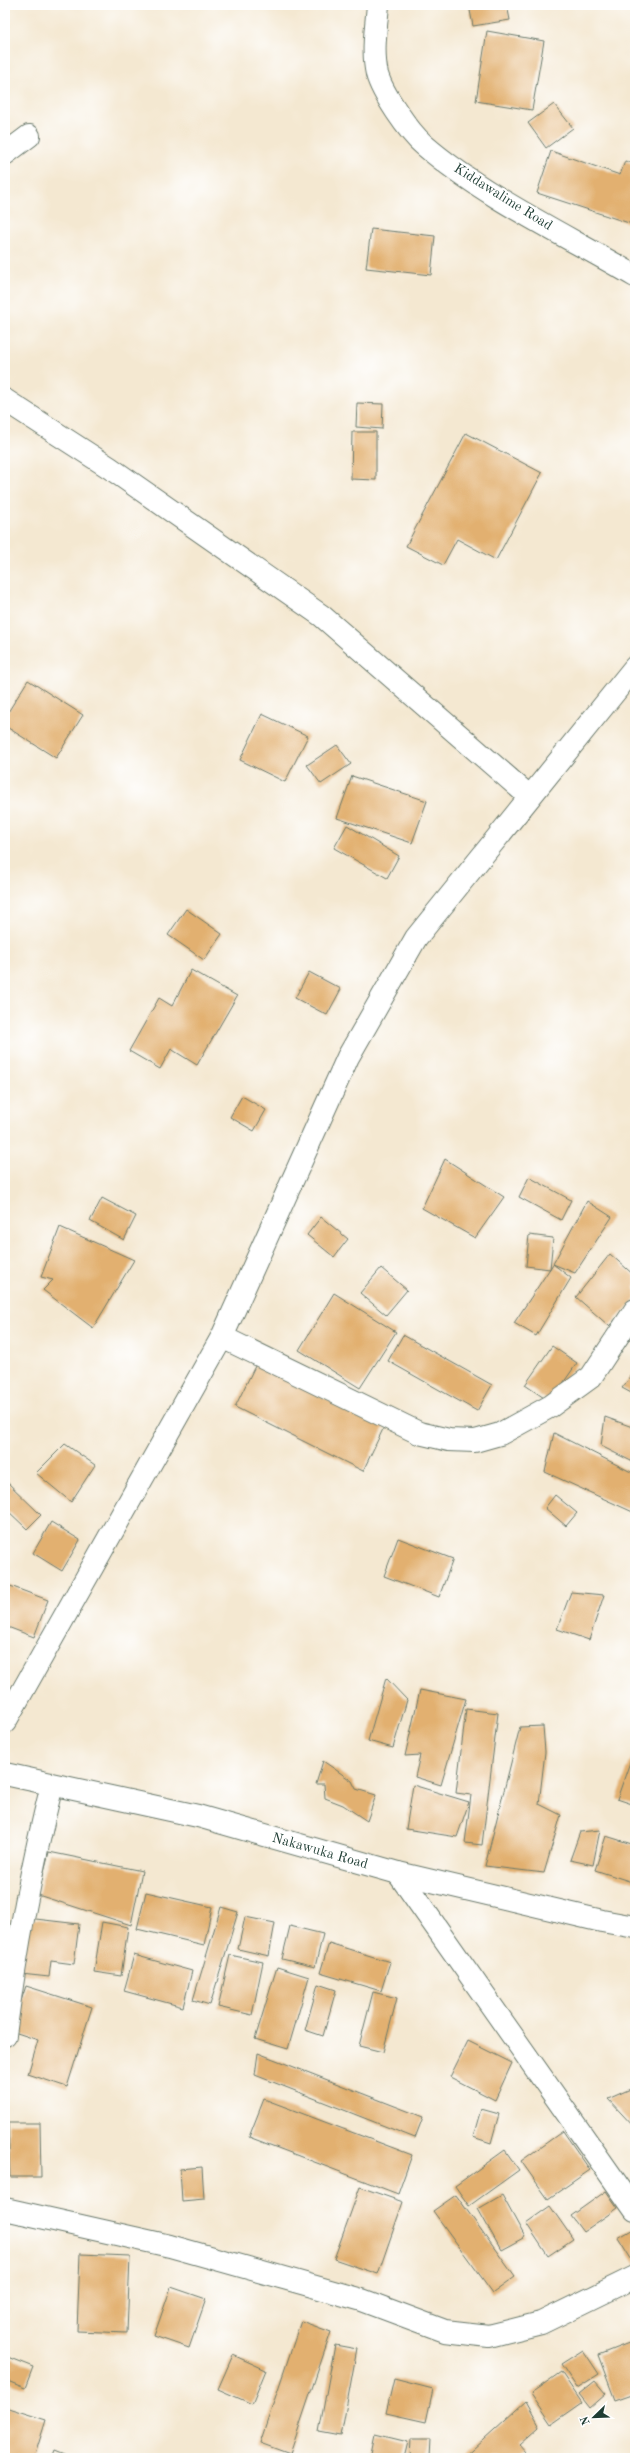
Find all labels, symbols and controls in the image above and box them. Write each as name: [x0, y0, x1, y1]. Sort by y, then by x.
street label: Kiddawalime Road: [451, 161, 555, 233]
street label: Nakawuka Road: [270, 1831, 370, 1871]
north arrow: [574, 2397, 614, 2437]
text: N: [579, 2414, 593, 2426]

